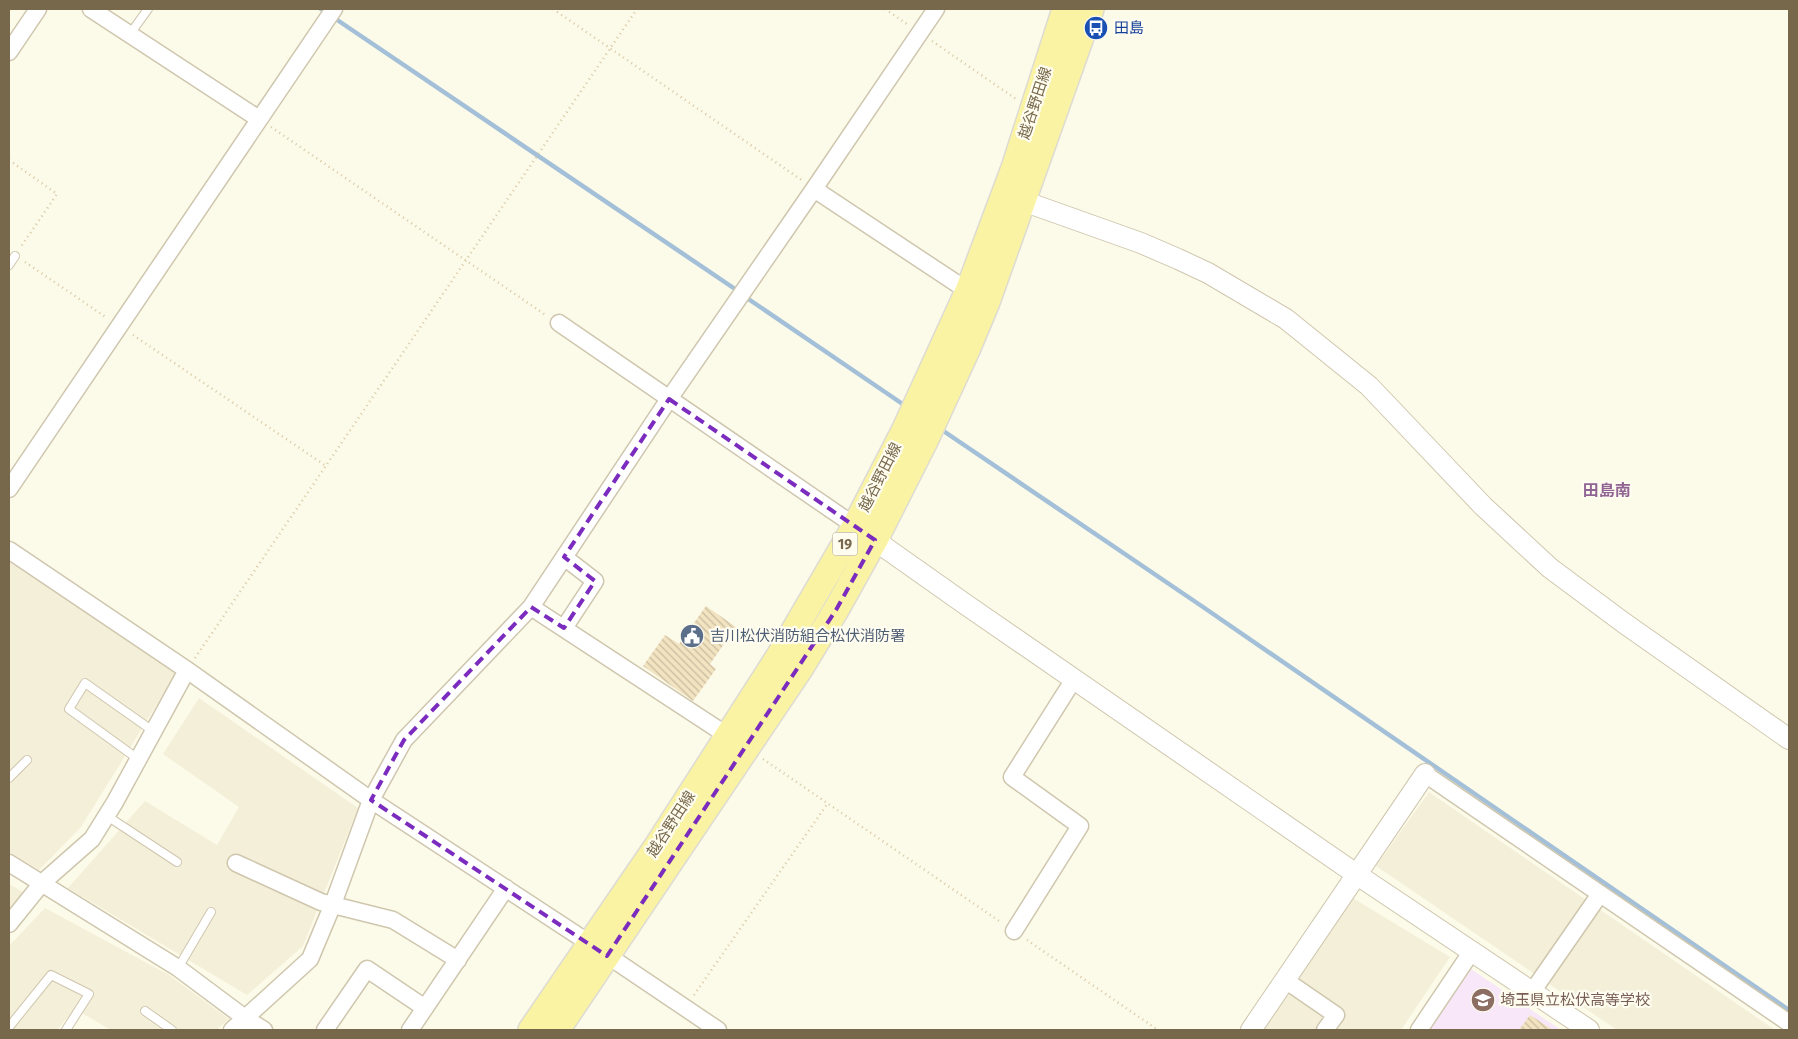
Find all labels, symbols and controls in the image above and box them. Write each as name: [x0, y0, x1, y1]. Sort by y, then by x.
bus stop icon: 田島: [1083, 15, 1109, 41]
place label: 田島: [1114, 19, 1144, 37]
street label: 越谷野田線: [1015, 65, 1055, 142]
street label: 越谷野田線: [854, 439, 905, 515]
district label: 田島南: [1583, 481, 1631, 500]
road number: 19: [832, 532, 858, 556]
public building icon: 吉川松伏消防組合松伏消防署: [679, 623, 705, 649]
place label: 吉川松伏消防組合松伏消防署: [710, 627, 905, 645]
street label: 越谷野田線: [642, 788, 699, 861]
school or university icon: 埼玉県立松伏高等学校: [1470, 987, 1496, 1013]
place label: 埼玉県立松伏高等学校: [1500, 991, 1650, 1009]

